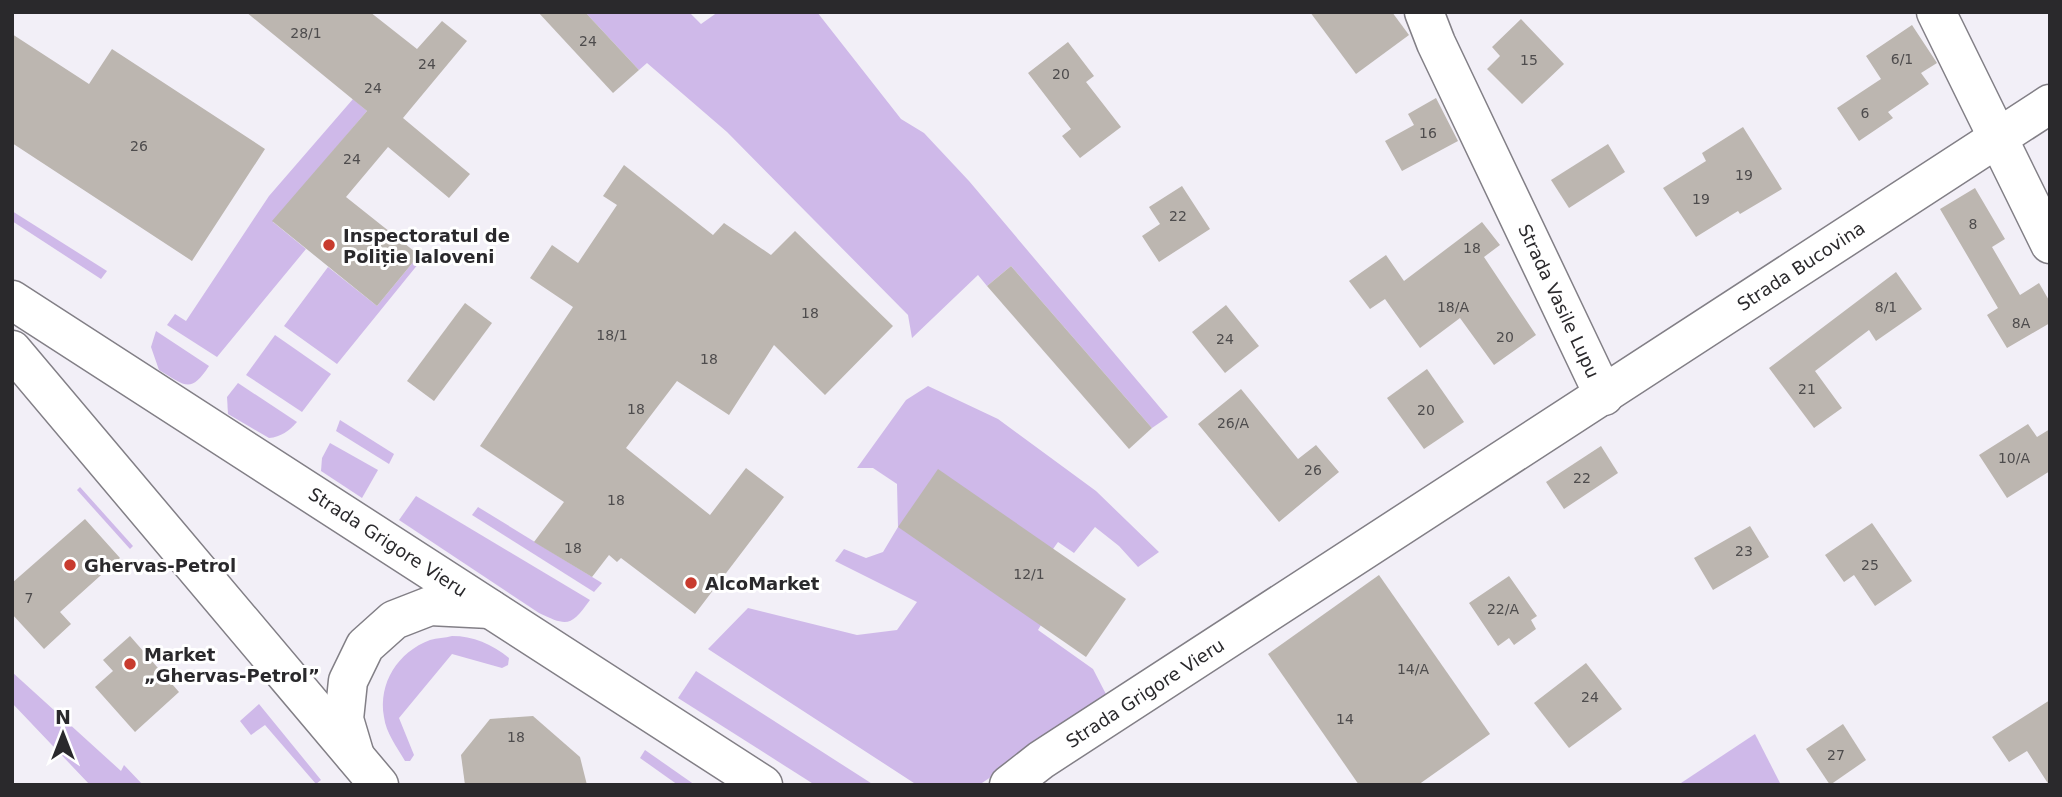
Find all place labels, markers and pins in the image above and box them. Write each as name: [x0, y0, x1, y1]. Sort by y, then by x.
place label: Inspectoratul de Poliție Ialoveni: [343, 225, 510, 267]
marker: Inspectoratul de Poliție Ialoveni: [321, 237, 337, 253]
place label: Ghervas-Petrol: [84, 555, 236, 576]
marker: Ghervas-Petrol: [62, 557, 78, 573]
place label: AlcoMarket: [705, 573, 820, 594]
marker: AlcoMarket: [683, 575, 699, 591]
place label: Market „Ghervas-Petrol”: [144, 644, 320, 686]
marker: Market „Ghervas-Petrol”: [122, 656, 138, 672]

